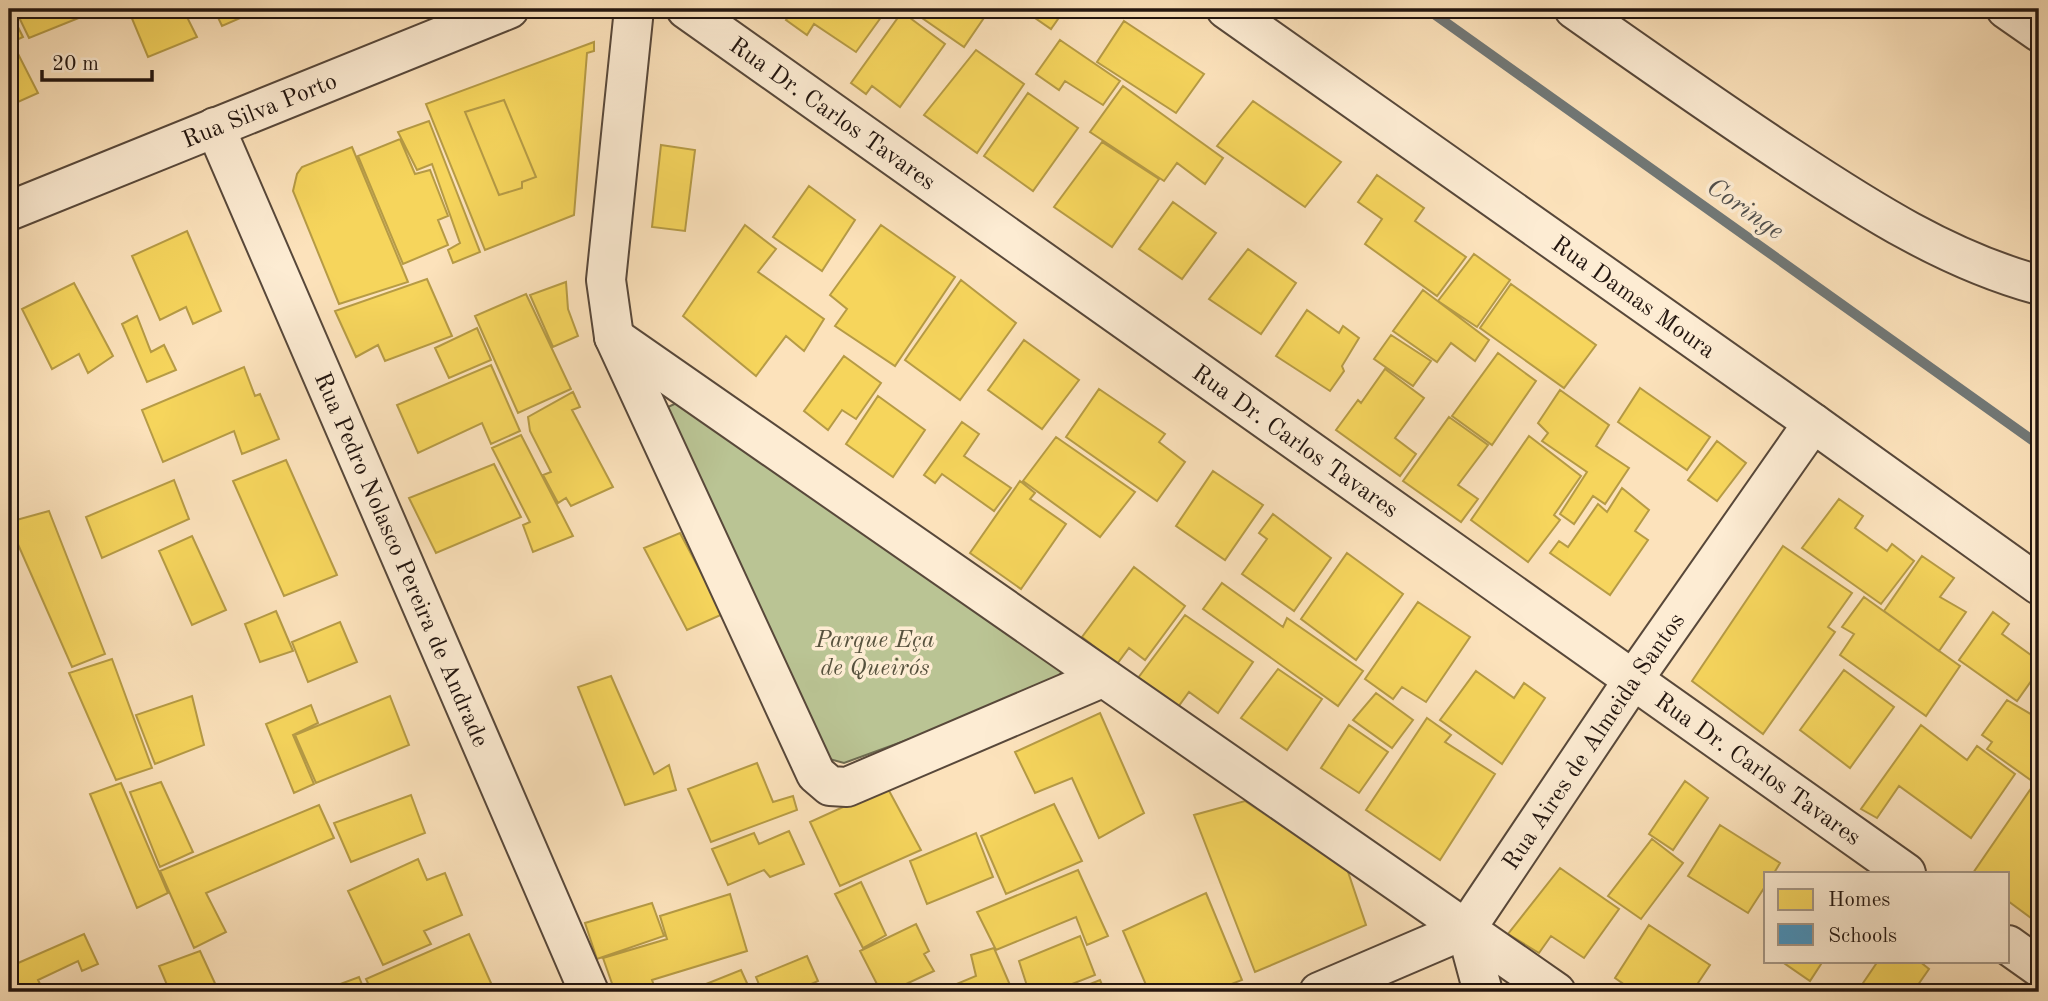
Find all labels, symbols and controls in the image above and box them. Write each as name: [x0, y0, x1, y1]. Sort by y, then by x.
street label: Rua Dr. Carlos Tavares: [724, 34, 939, 196]
scale bar: [42, 38, 152, 82]
text: 20 m: [52, 54, 99, 75]
street label: Rua Silva Porto: [179, 70, 341, 154]
water label: Coringe: [1702, 174, 1788, 245]
street label: Rua Damas Moura: [1547, 233, 1719, 364]
street label: Rua Dr. Carlos Tavares: [1187, 361, 1402, 523]
street label: Rua Pedro Nolasco Pereira de Andrade: [309, 369, 492, 751]
street label: Rua Aires de Almeida Santos: [1499, 609, 1690, 875]
park label: Parque Eça de Queirós: [814, 629, 935, 681]
street label: Rua Dr. Carlos Tavares: [1650, 689, 1865, 851]
legend: [1764, 872, 2010, 962]
text: Homes: [1828, 890, 1890, 911]
text: Schools: [1828, 926, 1897, 947]

